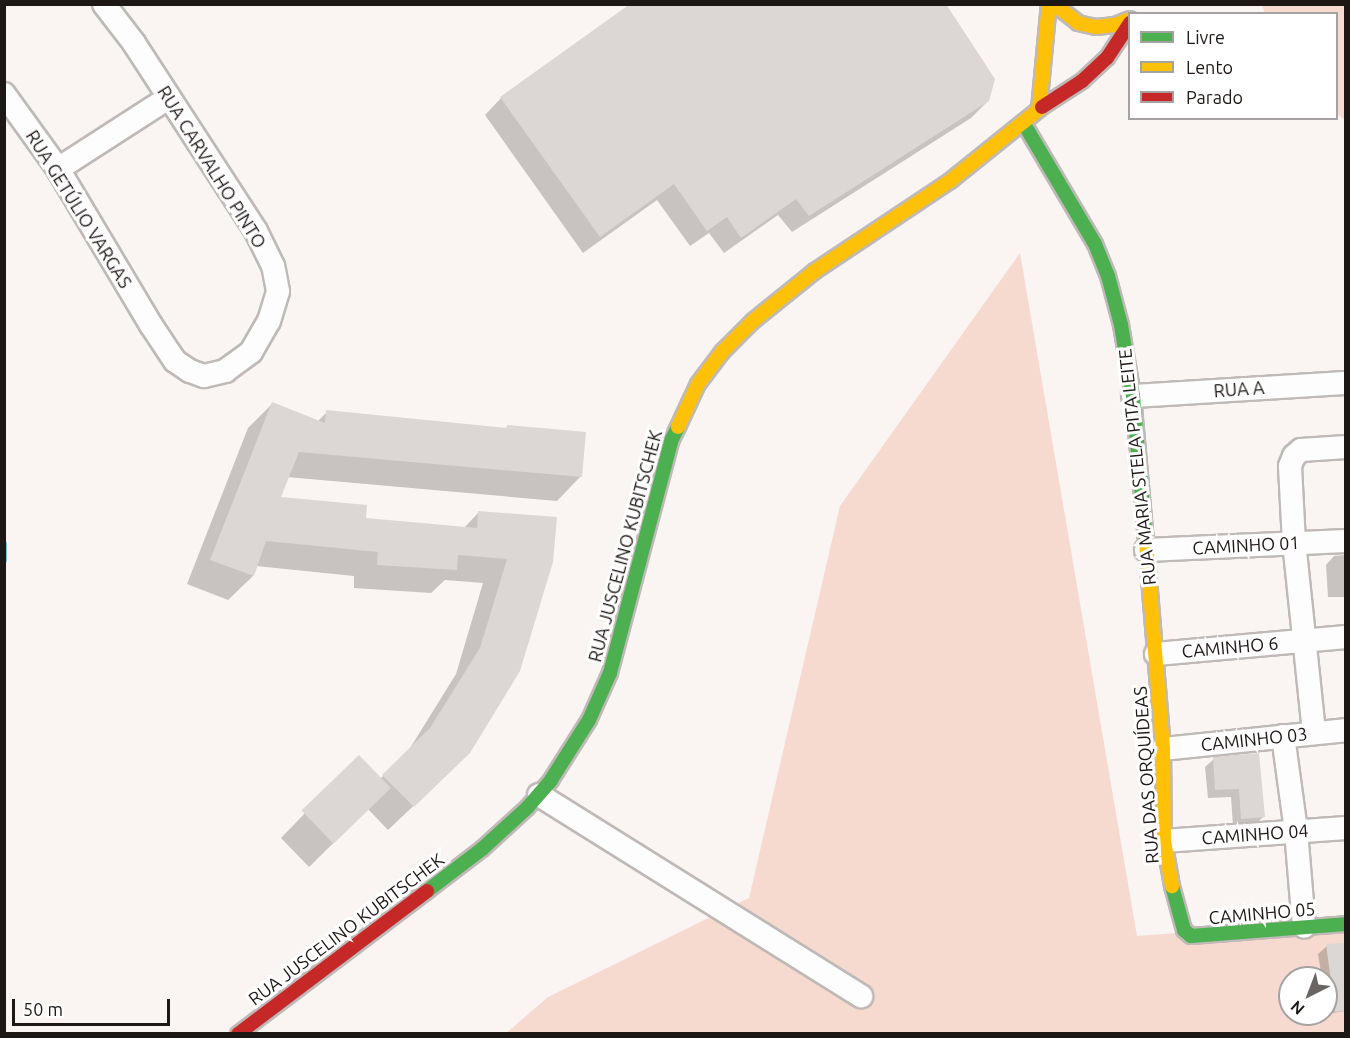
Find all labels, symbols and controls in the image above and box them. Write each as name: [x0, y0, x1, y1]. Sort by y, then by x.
legend: [1128, 12, 1338, 120]
text: Livre: [1186, 27, 1225, 47]
text: Lento: [1186, 57, 1233, 77]
street label: RUA CARVALHO PINTO: [153, 82, 271, 252]
text: Parado: [1186, 87, 1243, 107]
street label: RUA GETÚLIO VARGAS: [22, 126, 136, 292]
street label: RUA MARIA STELA PITA LEITE: [1114, 348, 1160, 586]
street label: RUA A: [1213, 376, 1265, 402]
street label: RUA JUSCELINO KUBITSCHEK: [584, 428, 666, 664]
street label: CAMINHO 01: [1192, 531, 1300, 559]
street label: CAMINHO 6: [1181, 632, 1279, 662]
street label: RUA DAS ORQUÍDEAS: [1129, 686, 1163, 864]
street label: CAMINHO 03: [1200, 723, 1308, 755]
street label: CAMINHO 04: [1201, 819, 1309, 849]
street label: RUA JUSCELINO KUBITSCHEK: [244, 848, 448, 1010]
street label: CAMINHO 05: [1208, 898, 1316, 928]
north arrow: [1278, 966, 1338, 1026]
scale bar: [15, 987, 172, 1025]
text: N: [1287, 997, 1308, 1019]
text: 50 m: [23, 999, 63, 1019]

